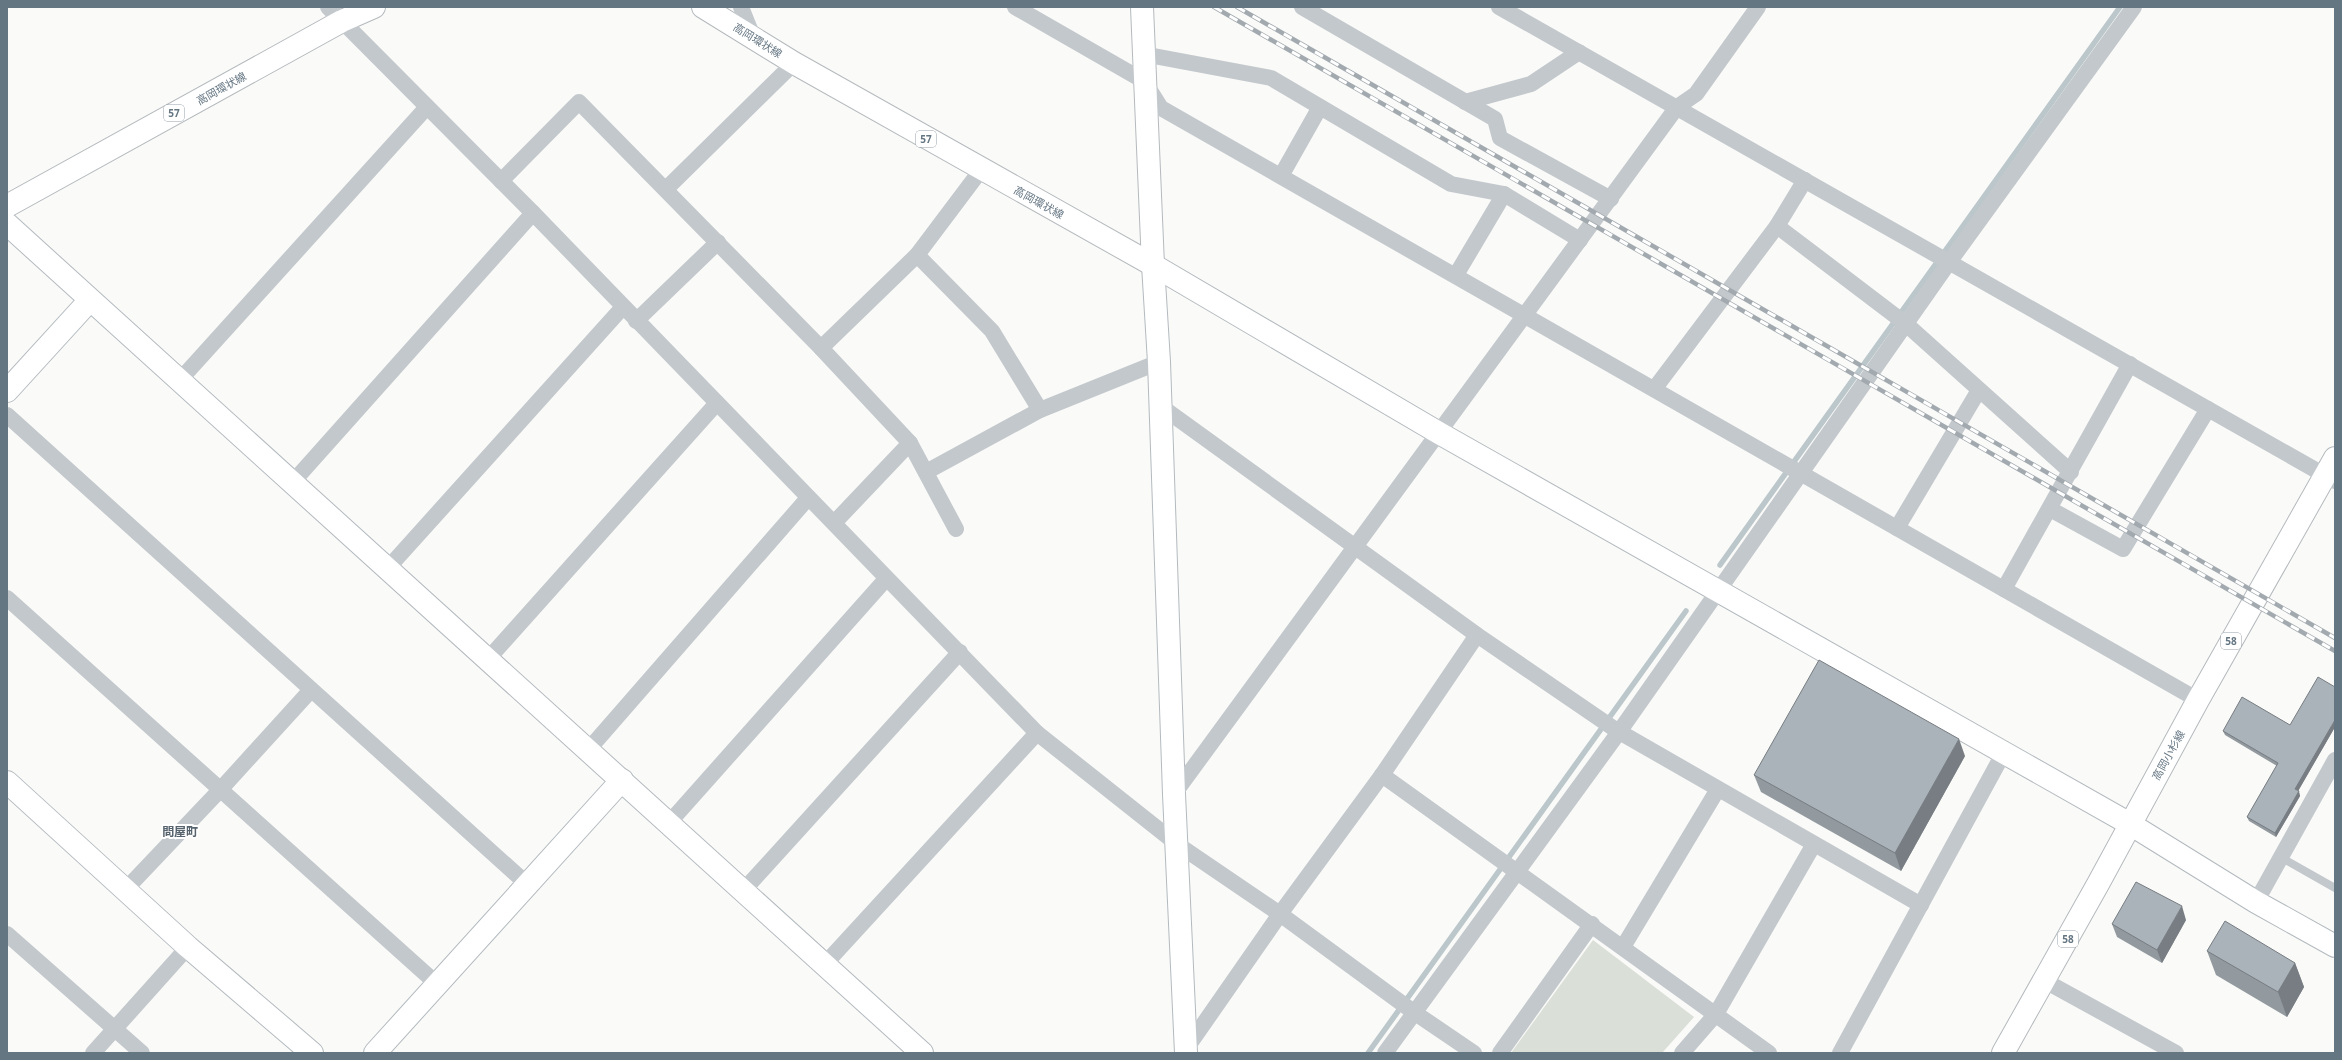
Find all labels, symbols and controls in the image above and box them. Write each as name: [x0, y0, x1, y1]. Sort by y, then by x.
street label: 高岡環状線: [731, 19, 785, 61]
street label: 高岡環状線: [193, 68, 249, 108]
road number: 57: [164, 105, 184, 121]
road number: 57: [916, 131, 936, 147]
street label: 高岡環状線: [1011, 182, 1067, 222]
road number: 58: [2221, 633, 2241, 649]
street label: 高岡小杉線: [2148, 727, 2188, 783]
district label: 問屋町: [162, 823, 198, 840]
road number: 58: [2058, 931, 2078, 947]

